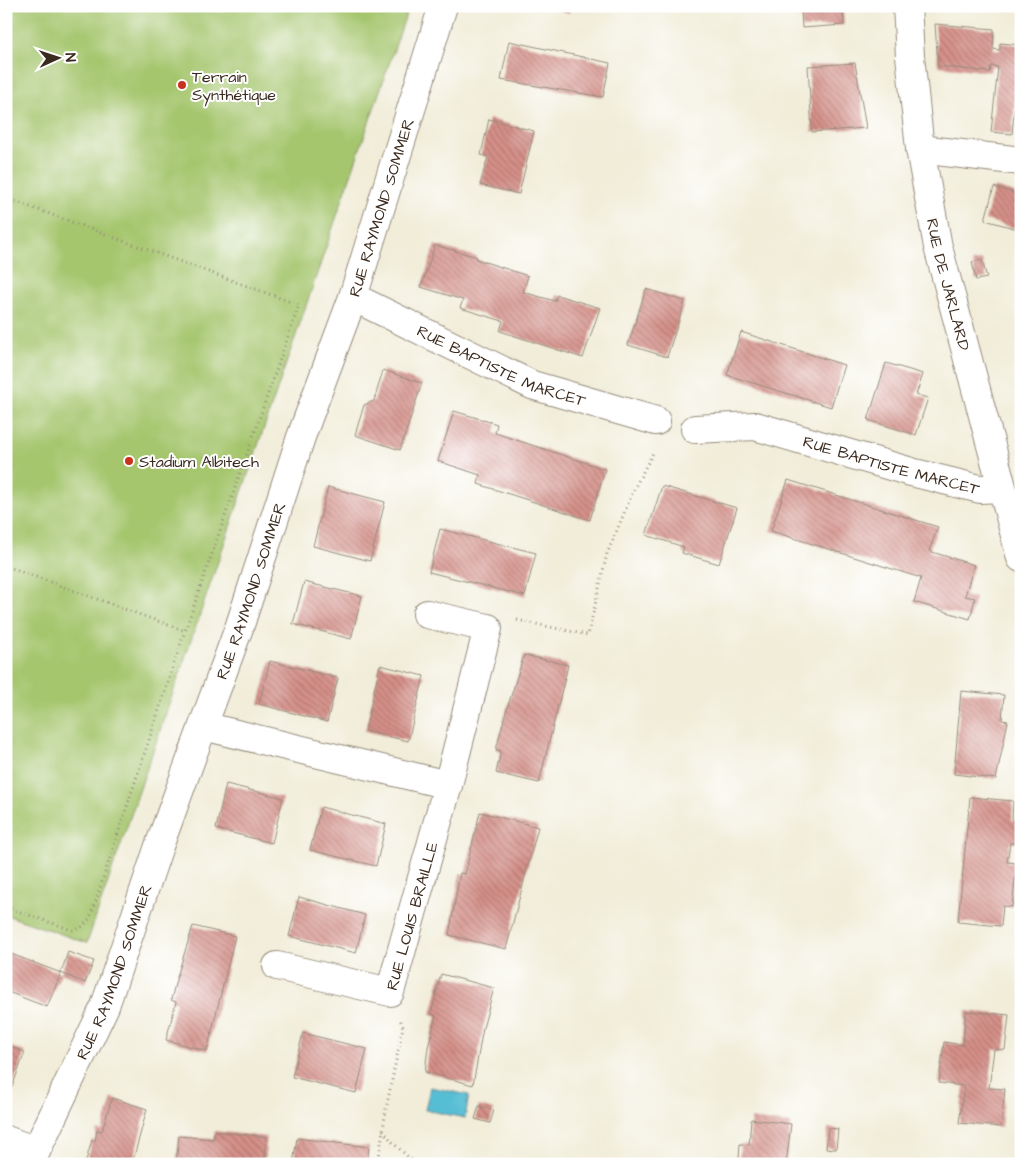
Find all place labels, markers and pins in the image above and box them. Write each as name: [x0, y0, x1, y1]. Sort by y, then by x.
place label: Terrain Synthétique: [192, 66, 276, 107]
marker: Terrain Synthétique: [176, 79, 188, 91]
place label: Stadium Albitech: [139, 451, 259, 473]
marker: Stadium Albitech: [123, 455, 135, 467]

